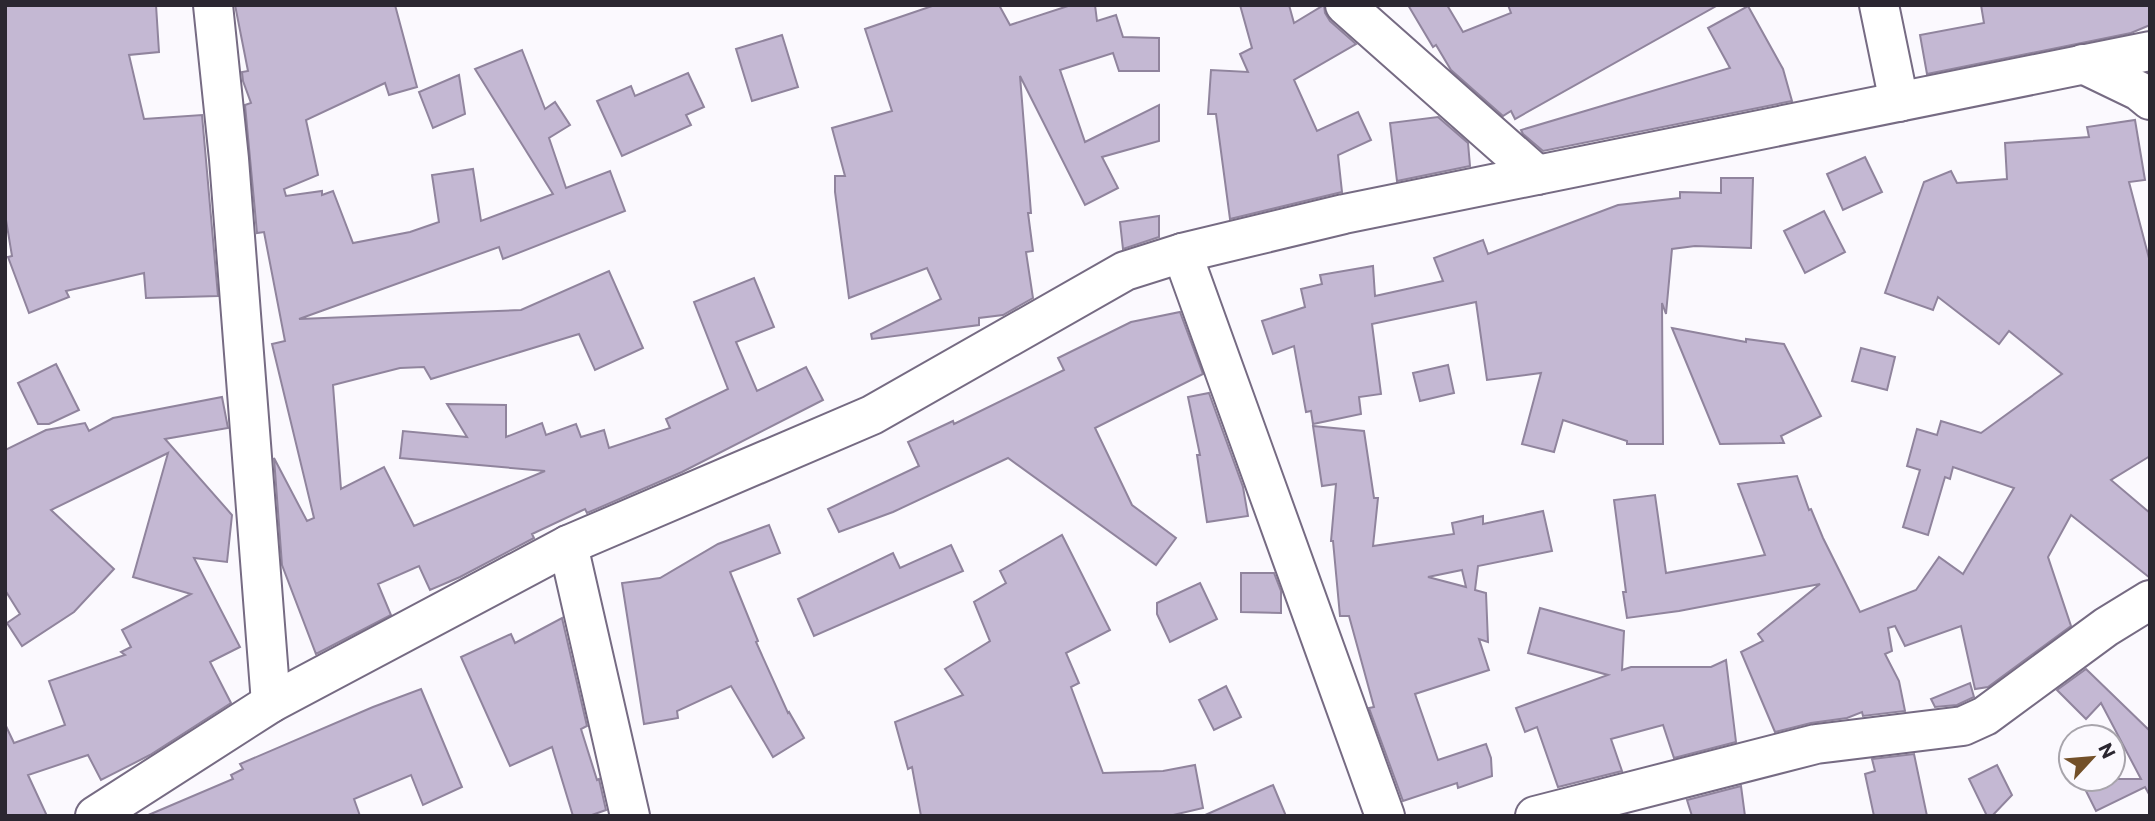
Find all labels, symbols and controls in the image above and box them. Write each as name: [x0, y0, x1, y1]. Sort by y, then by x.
north arrow: [2057, 723, 2127, 793]
text: N: [2094, 739, 2121, 762]

